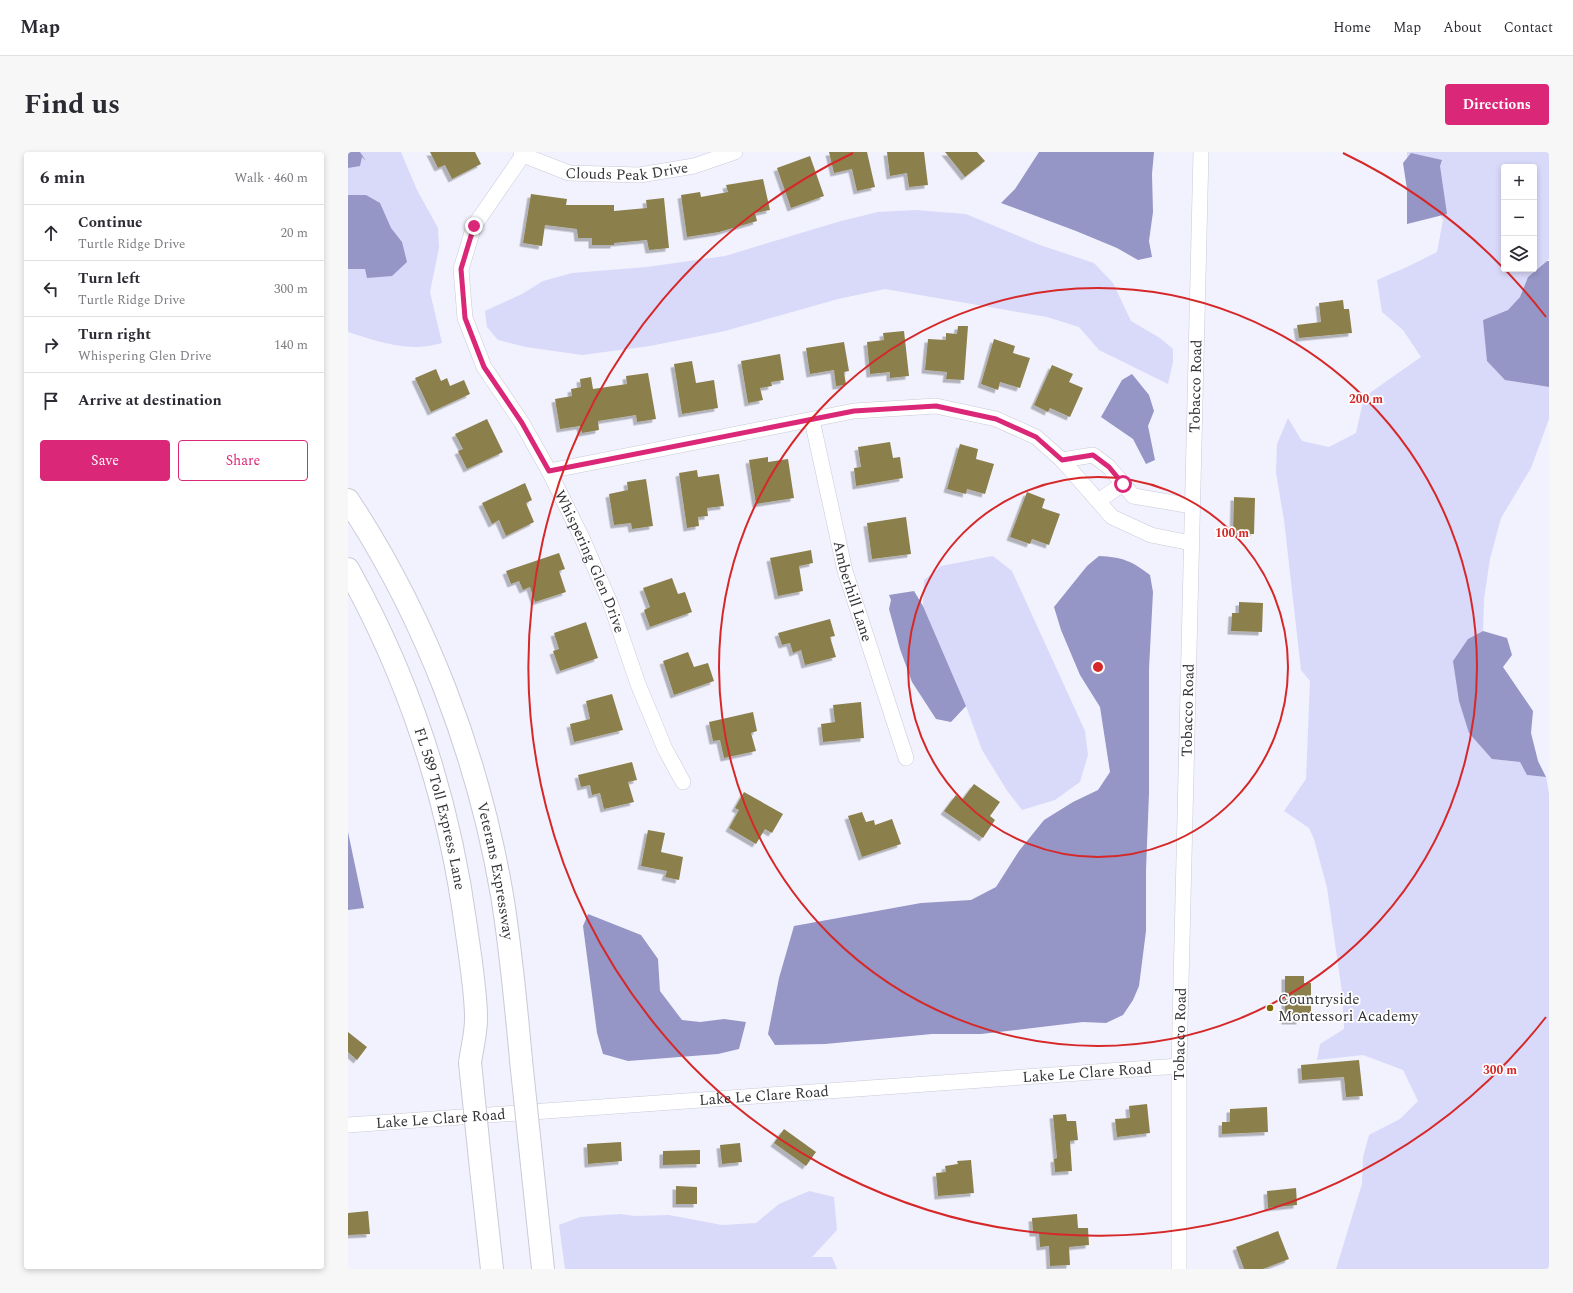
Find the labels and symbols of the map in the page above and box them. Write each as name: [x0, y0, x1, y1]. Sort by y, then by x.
street label: Clouds Peak Drive: [565, 156, 690, 187]
route end: [465, 217, 483, 235]
street label: Tobacco Road: [1183, 339, 1208, 433]
text: 200 m: [1349, 390, 1383, 409]
route start: [1114, 475, 1132, 493]
street label: Whispering Glen Drive: [548, 486, 631, 636]
text: 100 m: [1215, 524, 1249, 543]
street label: Amberhill Lane: [827, 539, 878, 645]
centre of rings: [1091, 660, 1105, 674]
street label: Tobacco Road: [1175, 663, 1201, 757]
street label: FL 589 Toll Express Lane: [408, 724, 471, 892]
street label: Veterans Expressway: [470, 799, 520, 942]
street label: Tobacco Road: [1168, 987, 1193, 1081]
place label: Countryside Montessori Academy: [1278, 988, 1419, 1028]
marker: Countryside Montessori Academy: [1265, 1003, 1275, 1013]
street label: Lake Le Clare Road: [1022, 1057, 1153, 1089]
text: 300 m: [1483, 1061, 1517, 1080]
street label: Lake Le Clare Road: [698, 1080, 830, 1112]
street label: Lake Le Clare Road: [375, 1103, 506, 1135]

